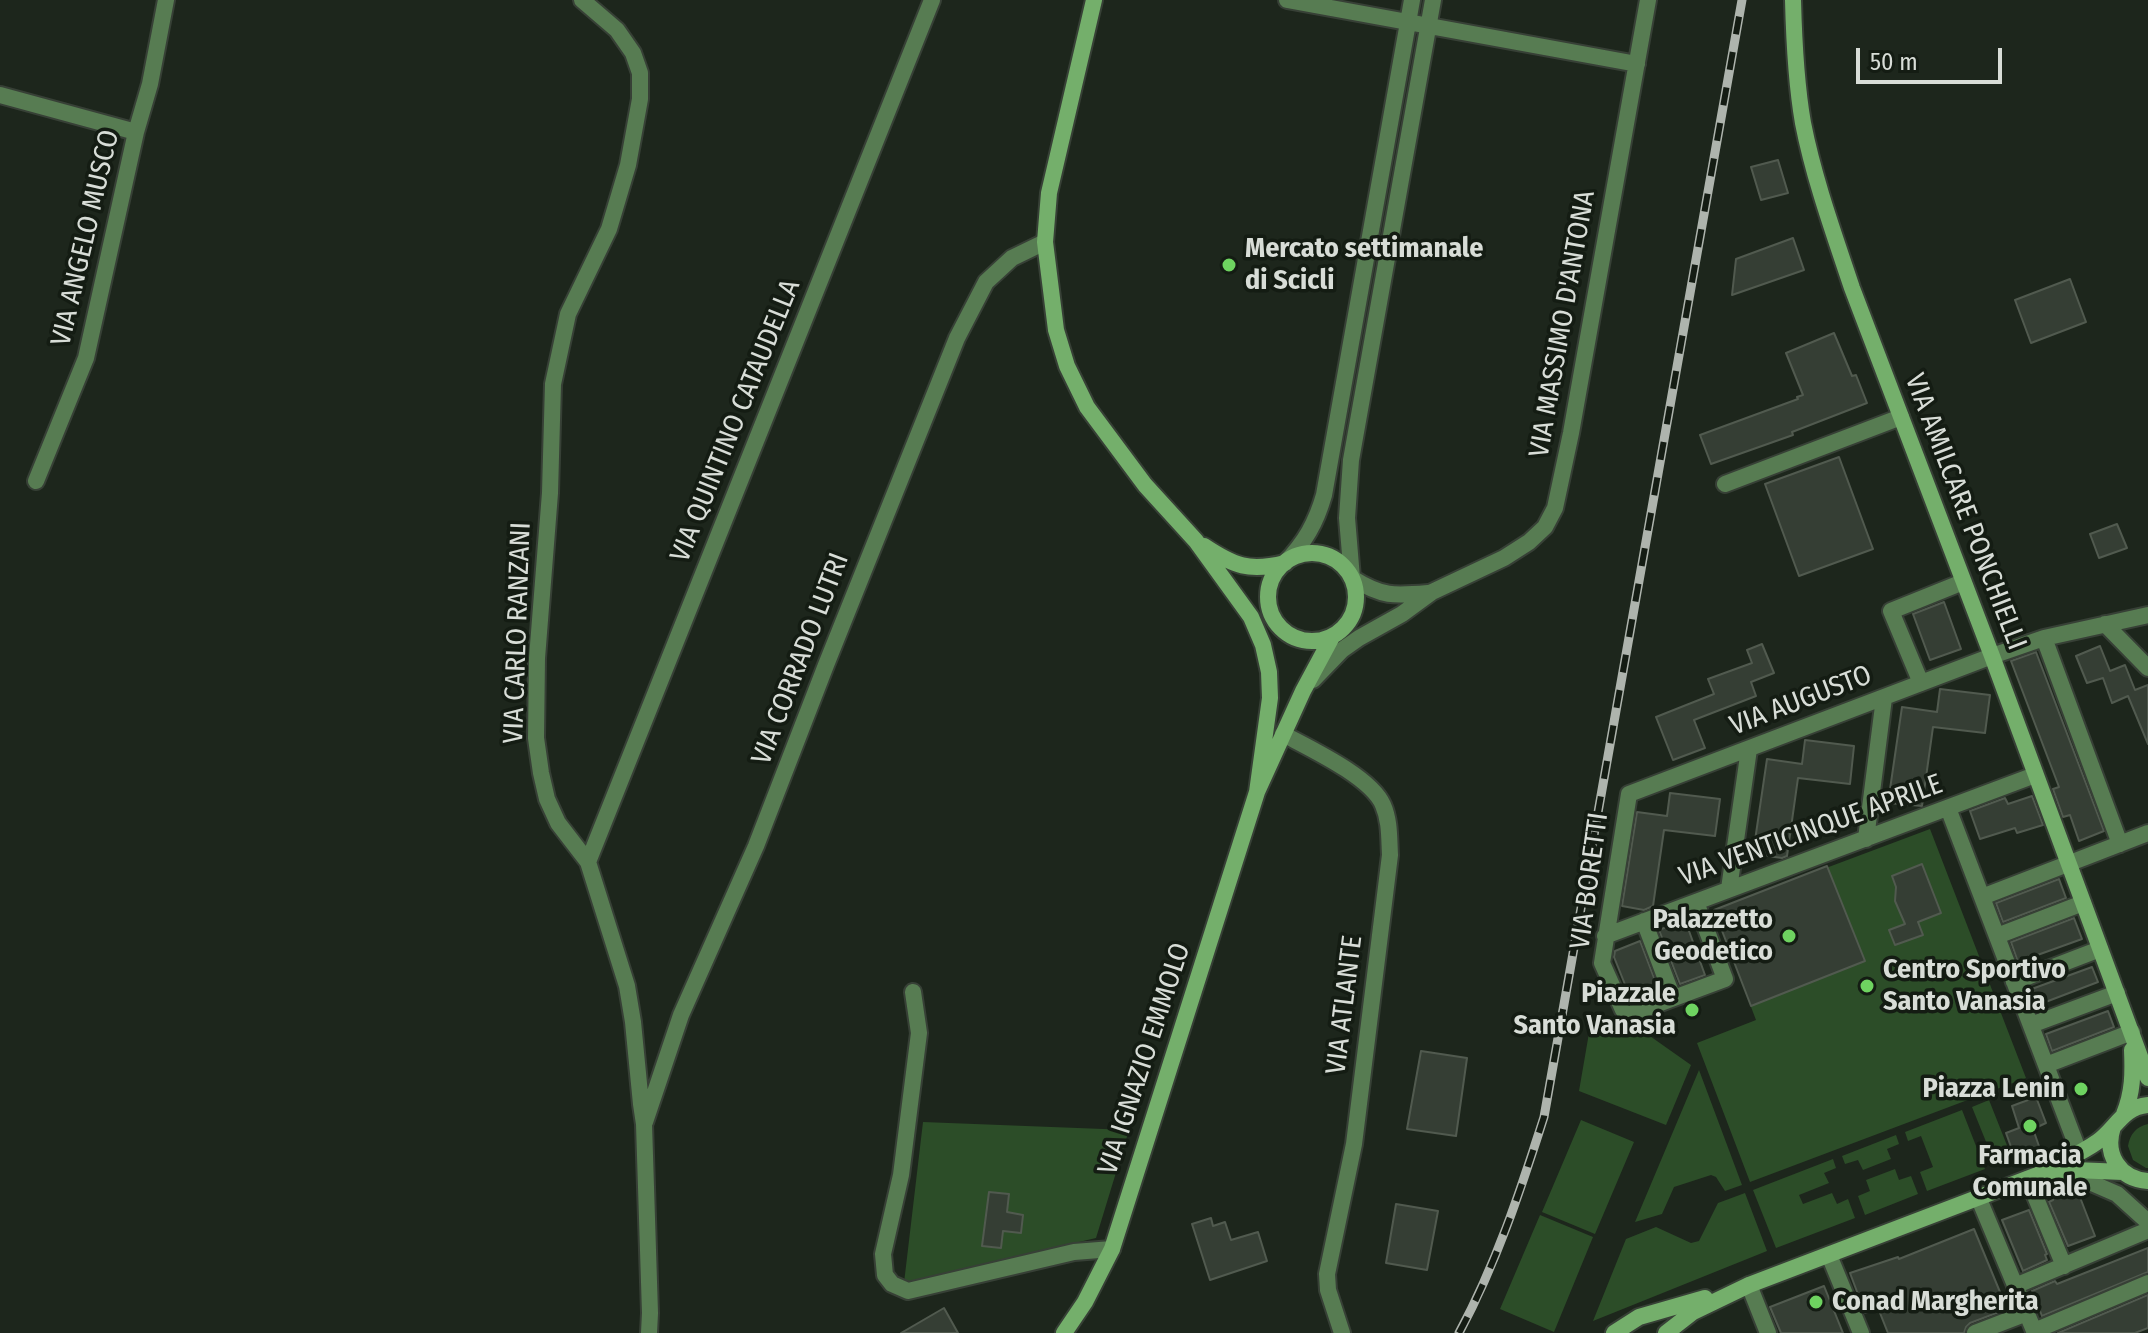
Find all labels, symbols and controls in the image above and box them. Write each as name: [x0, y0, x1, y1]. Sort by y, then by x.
scale bar: [1860, 32, 2006, 82]
text: 50 m: [1870, 48, 1918, 76]
street label: VIA ANGELO MUSCO: [45, 127, 127, 349]
street label: VIA MASSIMO D'ANTONA: [1523, 188, 1603, 460]
place label: Mercato settimanale di Scicli: [1245, 232, 1484, 298]
marker: Mercato settimanale di Scicli: [1220, 256, 1238, 274]
street label: VIA QUINTINO CATAUDELLA: [664, 275, 808, 567]
street label: VIA AMILCARE PONCHIELLI: [1897, 369, 2033, 655]
street label: VIA CARLO RANZANI: [497, 522, 539, 744]
street label: VIA CORRADO LUTRI: [745, 549, 857, 769]
street label: VIA AUGUSTO: [1725, 659, 1877, 743]
street label: VIA VENTICINQUE APRILE: [1675, 768, 1947, 894]
street label: VIA BORETTI: [1564, 811, 1616, 951]
place label: Palazzetto Geodetico: [1653, 903, 1773, 969]
marker: Palazzetto Geodetico: [1780, 927, 1798, 945]
street label: VIA ATLANTE: [1320, 934, 1370, 1076]
street label: VIA IGNAZIO EMMOLO: [1092, 939, 1198, 1179]
place label: Centro Sportivo Santo Vanasia: [1883, 953, 2066, 1019]
place label: Piazzale Santo Vanasia: [1513, 977, 1676, 1043]
marker: Centro Sportivo Santo Vanasia: [1858, 977, 1876, 995]
marker: Piazzale Santo Vanasia: [1683, 1001, 1701, 1019]
place label: Piazza Lenin: [1922, 1072, 2065, 1106]
marker: Piazza Lenin: [2072, 1080, 2090, 1098]
marker: Farmacia Comunale: [2021, 1117, 2039, 1135]
place label: Farmacia Comunale: [1973, 1139, 2087, 1205]
place label: Conad Margherita: [1832, 1285, 2039, 1319]
marker: Conad Margherita: [1807, 1293, 1825, 1311]

